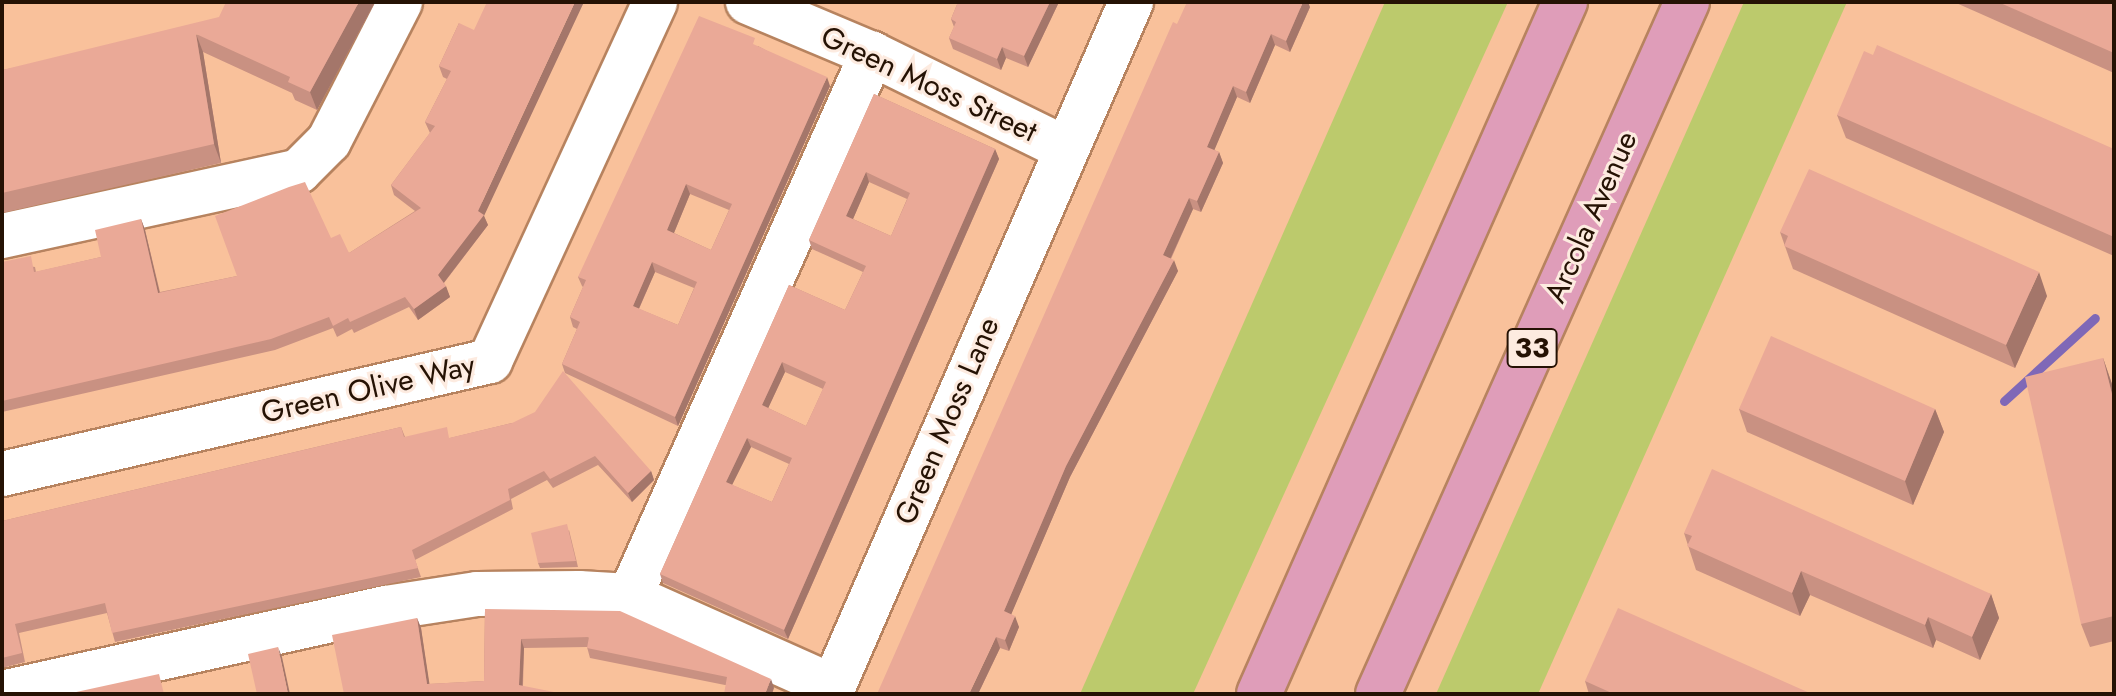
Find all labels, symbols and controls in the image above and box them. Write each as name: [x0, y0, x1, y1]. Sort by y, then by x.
street label: Green Moss Street: [815, 18, 1043, 150]
street label: Arcola Avenue: [1537, 126, 1645, 308]
street label: Green Moss Lane: [887, 312, 1007, 530]
road number: 33: [1506, 324, 1558, 372]
street label: Green Olive Way: [257, 347, 479, 431]

